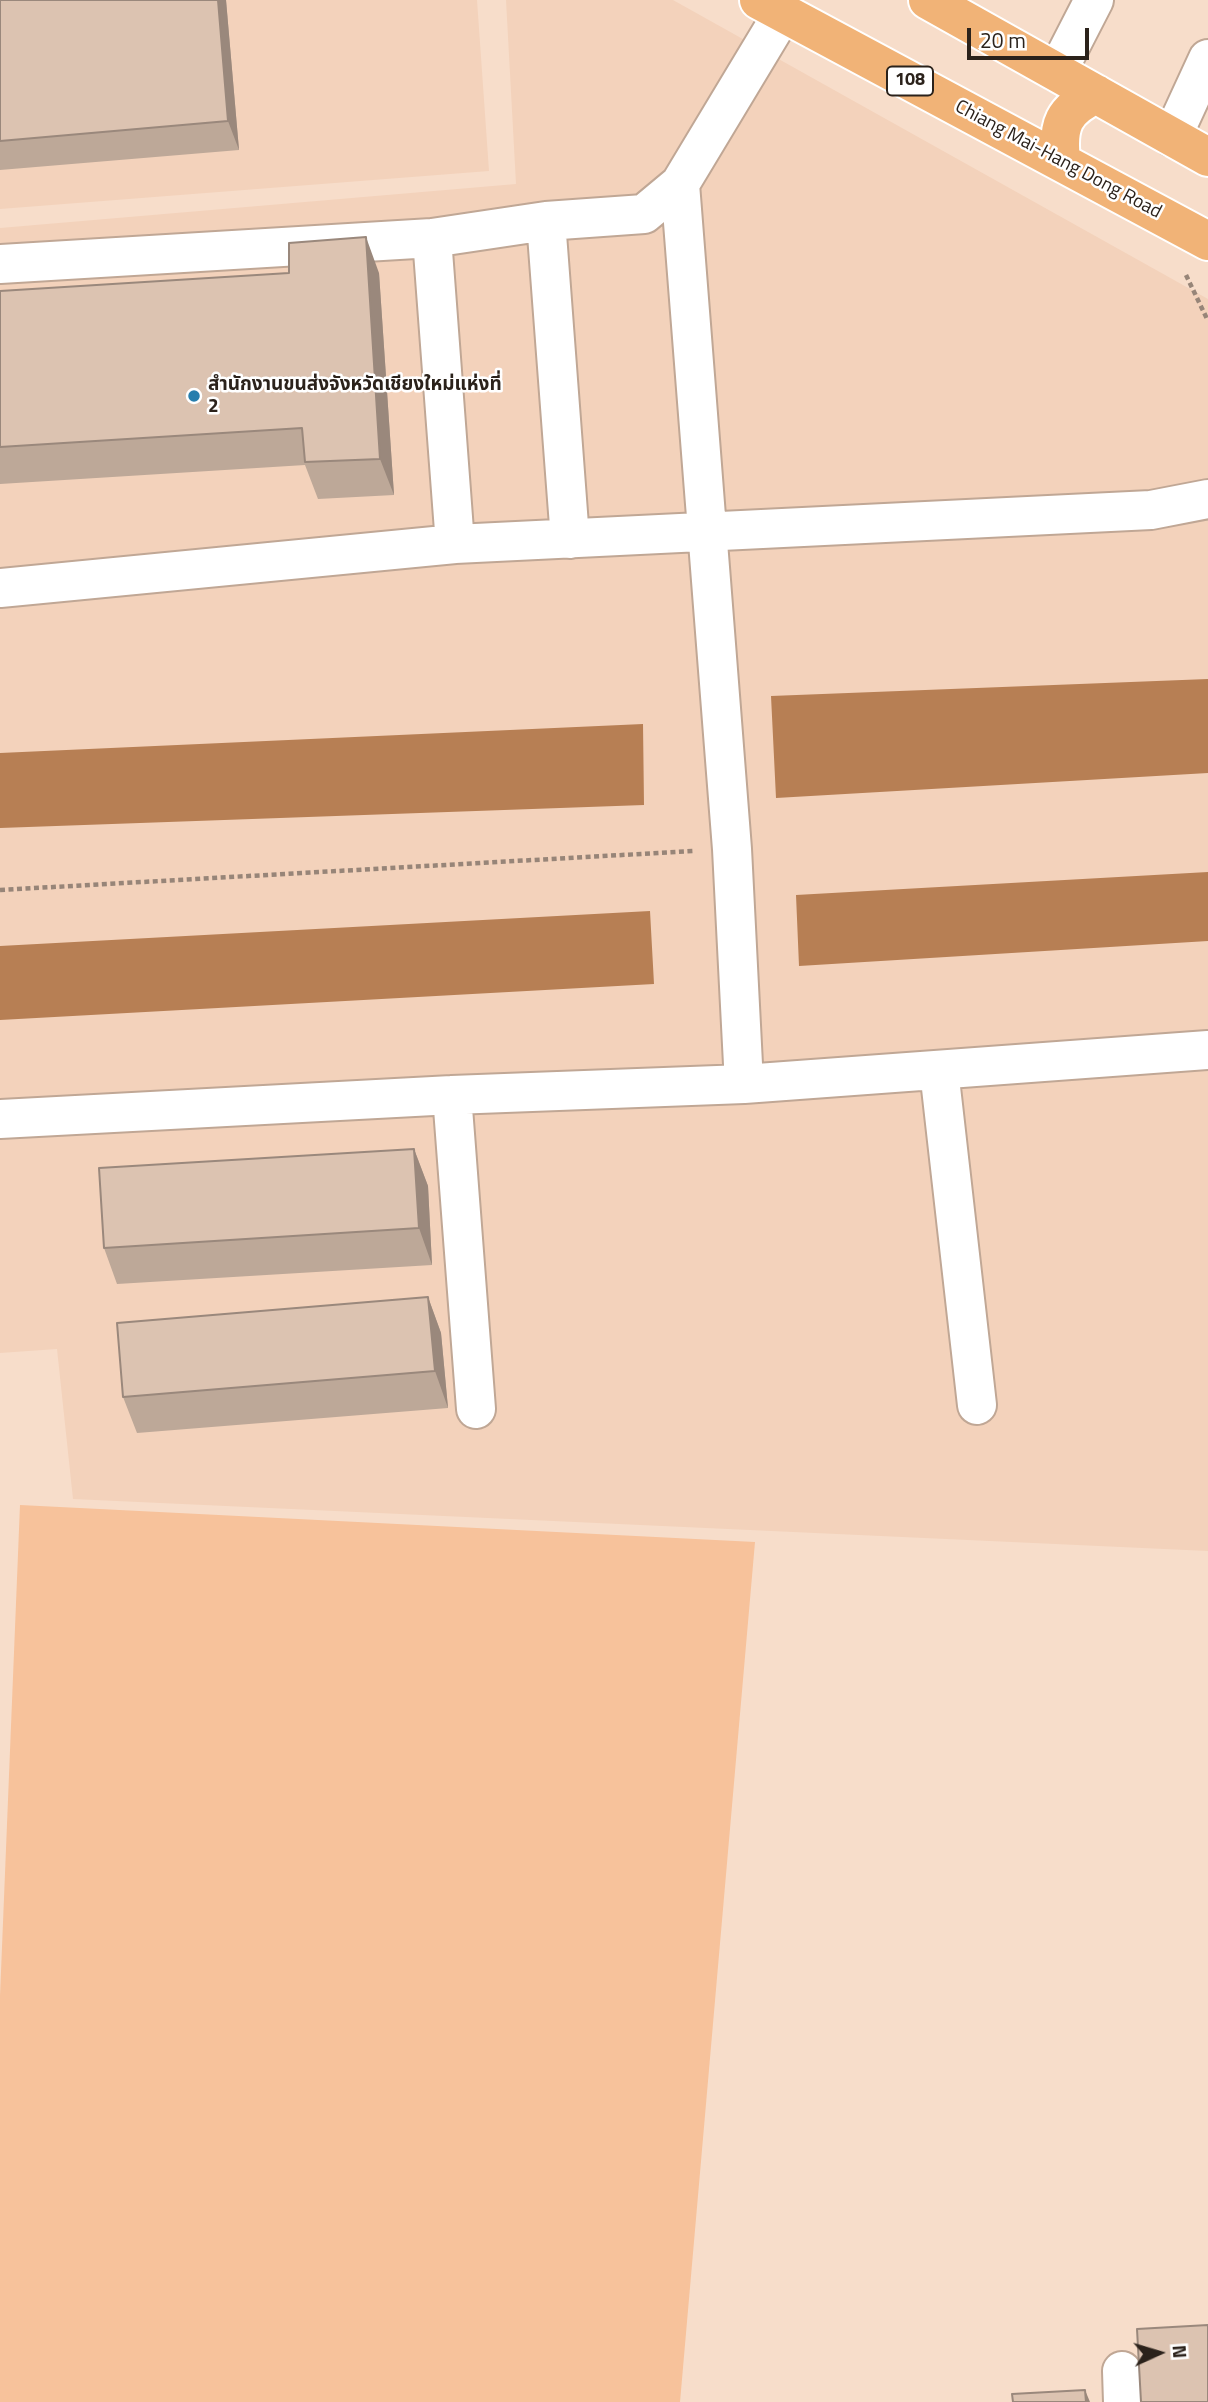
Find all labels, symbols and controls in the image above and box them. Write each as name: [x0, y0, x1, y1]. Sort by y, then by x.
scale bar: [970, 14, 1092, 58]
text: 20 m: [980, 24, 1026, 56]
road number: 108: [887, 66, 933, 96]
street label: Chiang Mai-Hang Dong Road: [951, 96, 1165, 224]
place label: สำนักงานขนส่งจังหวัดเชียงใหม่แห่งที่ 2: [208, 374, 502, 418]
marker: สำนักงานขนส่งจังหวัดเชียงใหม่แห่งที่ 2: [186, 388, 202, 404]
north arrow: [1124, 2318, 1194, 2388]
text: N: [1166, 2344, 1195, 2359]

